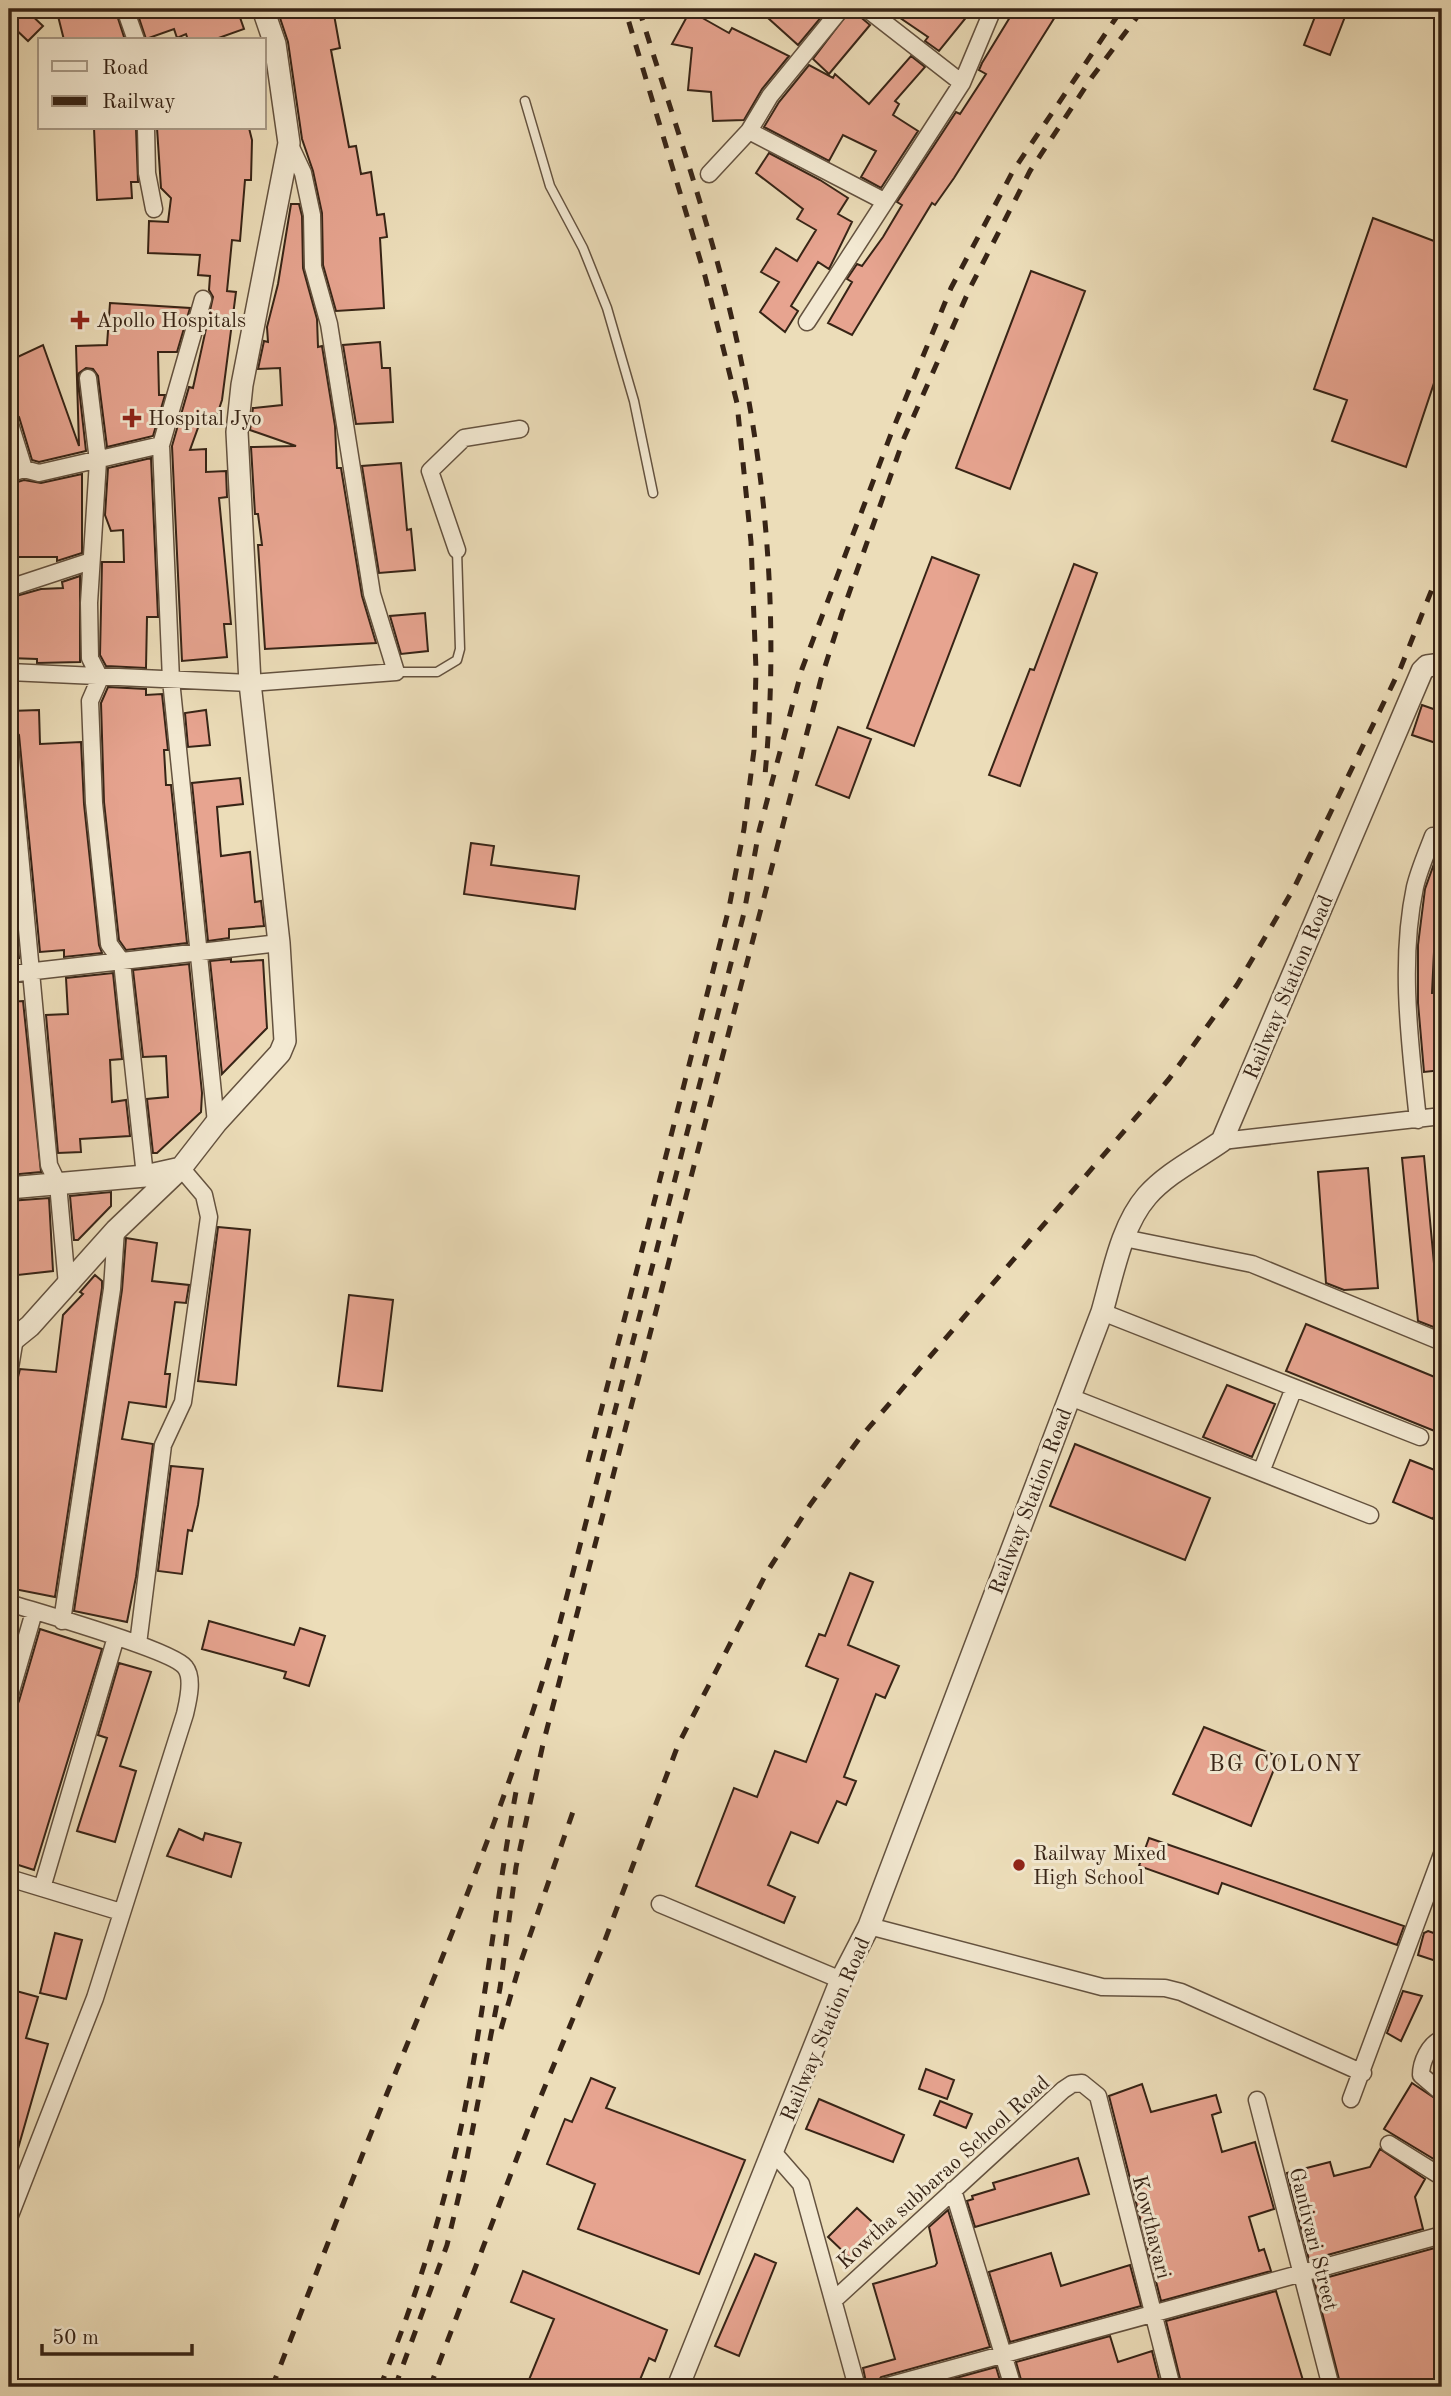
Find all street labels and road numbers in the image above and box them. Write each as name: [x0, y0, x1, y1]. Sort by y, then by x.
street label: Railway Station Road: [1241, 892, 1338, 1083]
street label: Railway Station Road: [986, 1405, 1077, 1598]
street label: Railway Station Road: [778, 1934, 875, 2125]
street label: Kowtha subbarao School Road: [834, 2072, 1054, 2274]
street label: Gantivari Street: [1285, 2166, 1340, 2313]
street label: Kowthavari: [1128, 2173, 1174, 2281]

